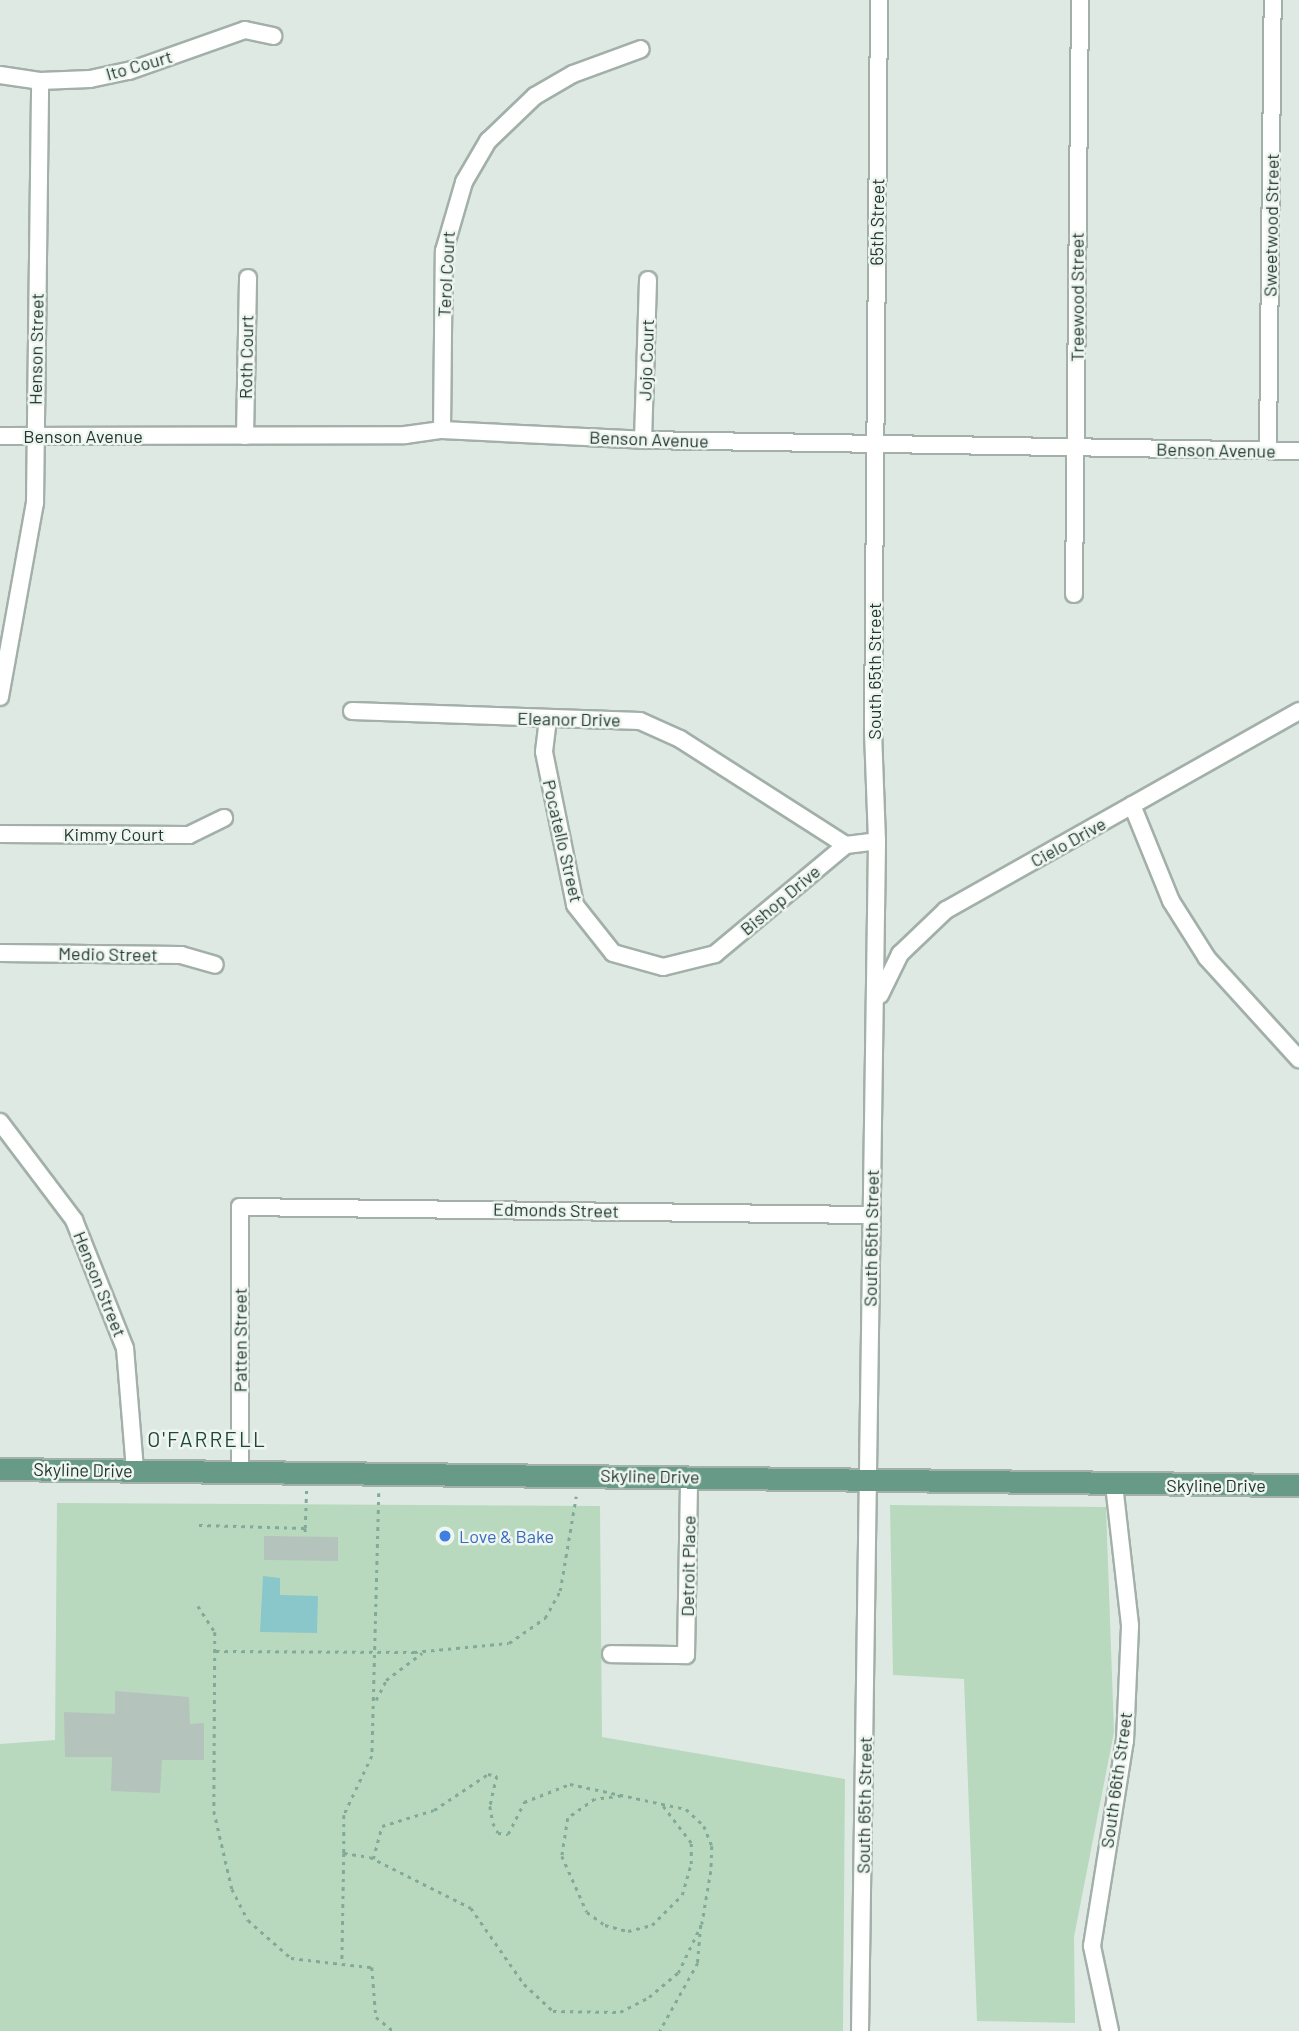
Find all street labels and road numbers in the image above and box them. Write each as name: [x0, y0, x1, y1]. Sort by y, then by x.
street label: Ito Court: [103, 45, 175, 85]
street label: Sweetwood Street: [1259, 153, 1283, 297]
street label: 65th Street: [865, 178, 889, 266]
street label: Terol Court: [433, 230, 459, 318]
street label: Treewood Street: [1066, 232, 1088, 362]
street label: Henson Street: [24, 293, 48, 405]
street label: Roth Court: [234, 315, 258, 399]
street label: Jojo Court: [634, 319, 658, 401]
street label: Benson Avenue: [23, 425, 143, 447]
street label: Benson Avenue: [589, 426, 709, 452]
street label: Benson Avenue: [1156, 438, 1276, 462]
street label: South 65th Street: [863, 602, 885, 740]
street label: Eleanor Drive: [517, 707, 621, 731]
street label: Pocatello Street: [538, 778, 588, 904]
street label: Cielo Drive: [1027, 812, 1109, 872]
street label: Kimmy Court: [64, 823, 164, 845]
street label: Bishop Drive: [736, 860, 824, 940]
street label: Medio Street: [58, 942, 158, 966]
street label: South 65th Street: [859, 1169, 883, 1307]
street label: Edmonds Street: [493, 1198, 619, 1222]
street label: Henson Street: [69, 1228, 131, 1340]
street label: Patten Street: [229, 1288, 251, 1392]
street label: Skyline Drive: [33, 1458, 133, 1482]
street label: Skyline Drive: [600, 1464, 700, 1488]
street label: Skyline Drive: [1166, 1474, 1266, 1496]
street label: Detroit Place: [676, 1515, 700, 1617]
street label: South 66th Street: [1096, 1710, 1136, 1850]
street label: South 65th Street: [852, 1736, 876, 1874]

